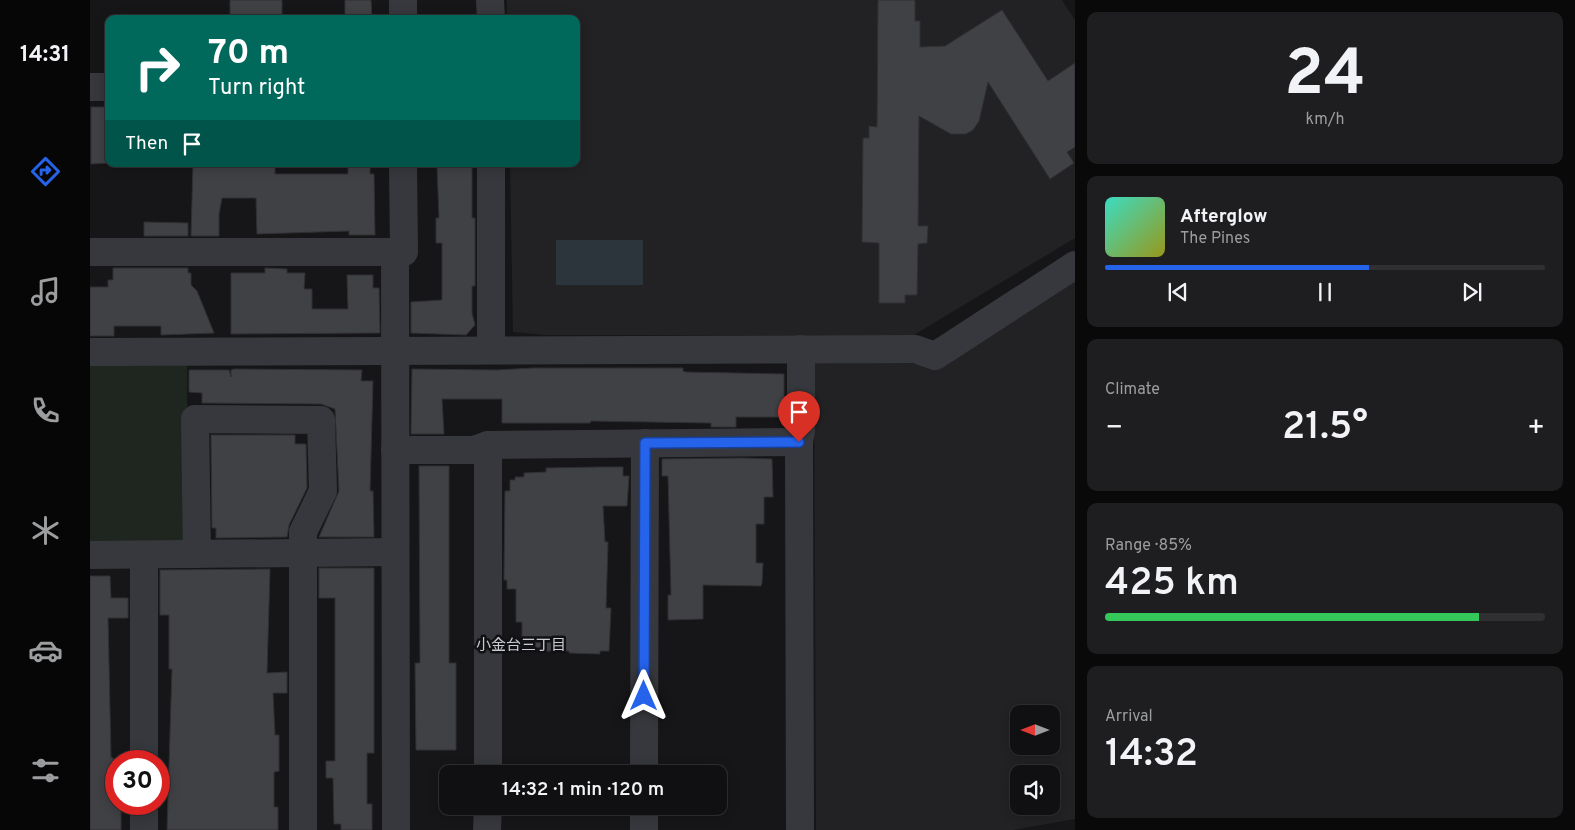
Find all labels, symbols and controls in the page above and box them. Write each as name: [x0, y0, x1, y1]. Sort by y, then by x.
text: 70 m: [208, 32, 289, 76]
icon: right: [125, 35, 190, 100]
text: 24: [1284, 36, 1366, 118]
text: 14:31: [20, 42, 70, 69]
text: Turn right: [208, 75, 305, 102]
text: km/h: [1306, 110, 1344, 130]
icon: arrive: [178, 130, 206, 158]
text: Then: [125, 132, 168, 156]
icon: directions: [28, 154, 63, 189]
text: Afterglow: [1180, 205, 1268, 229]
text: The Pines: [1180, 229, 1250, 249]
icon: music: [28, 274, 63, 309]
icon: previous: [1164, 278, 1192, 306]
icon: pause: [1311, 278, 1339, 306]
icon: next: [1458, 278, 1486, 306]
text: Climate: [1105, 380, 1160, 400]
pin: [778, 391, 820, 442]
icon: phone: [28, 393, 63, 428]
icon: arrive: [785, 398, 813, 426]
text: 21.5°: [1282, 404, 1368, 453]
text: −: [1105, 411, 1123, 447]
text: +: [1527, 411, 1545, 447]
icon: climate: [28, 513, 63, 548]
text: Range · 85%: [1105, 536, 1192, 556]
text: 425 km: [1105, 560, 1239, 609]
icon: car: [28, 633, 63, 668]
district label: 小金台三丁目: [476, 637, 566, 656]
position arrow: [617, 669, 669, 721]
north arrow: [1010, 705, 1060, 755]
map controls: [1010, 705, 1060, 815]
text: Arrival: [1105, 707, 1153, 727]
text: 14:32: [1105, 731, 1198, 780]
speed limit sign: 30: [105, 750, 170, 815]
icon: filters: [28, 753, 63, 788]
button: sound: [1010, 765, 1060, 815]
text: 14:32 · 1 min · 120 m: [502, 778, 664, 802]

